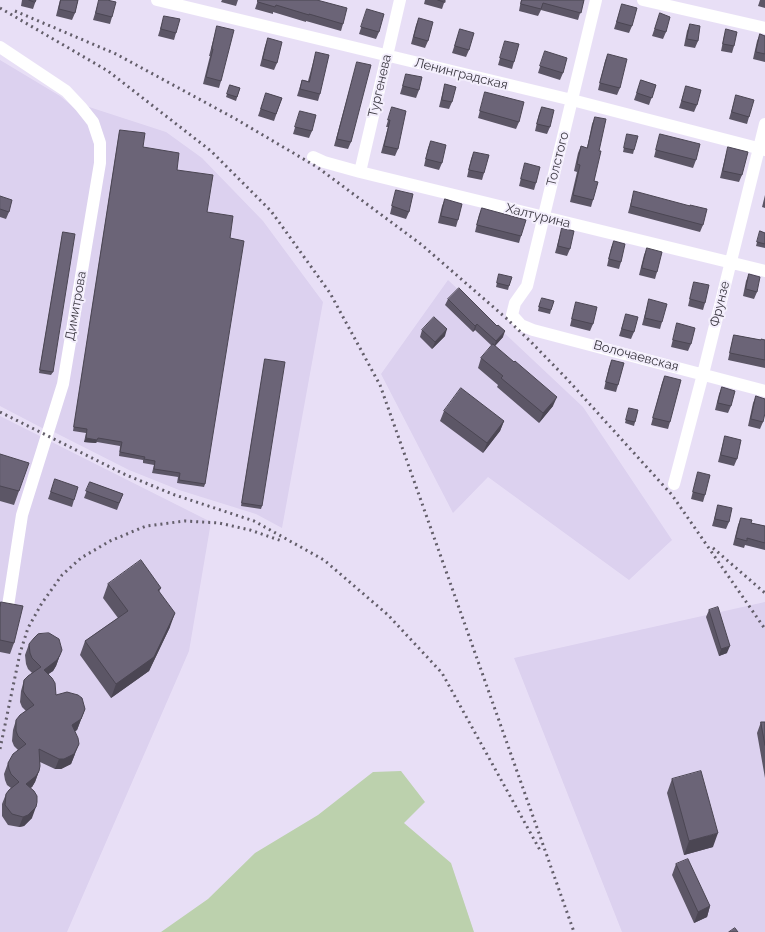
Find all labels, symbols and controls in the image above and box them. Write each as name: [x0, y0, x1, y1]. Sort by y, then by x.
street label: Тургенева: [365, 53, 395, 119]
street label: Ленинградская: [413, 55, 509, 93]
street label: Толстого: [544, 130, 572, 188]
street label: Халтурина: [504, 200, 572, 232]
street label: Димитрова: [62, 270, 90, 342]
street label: Фрунзе: [707, 280, 733, 328]
street label: Волочаевская: [592, 337, 680, 375]

